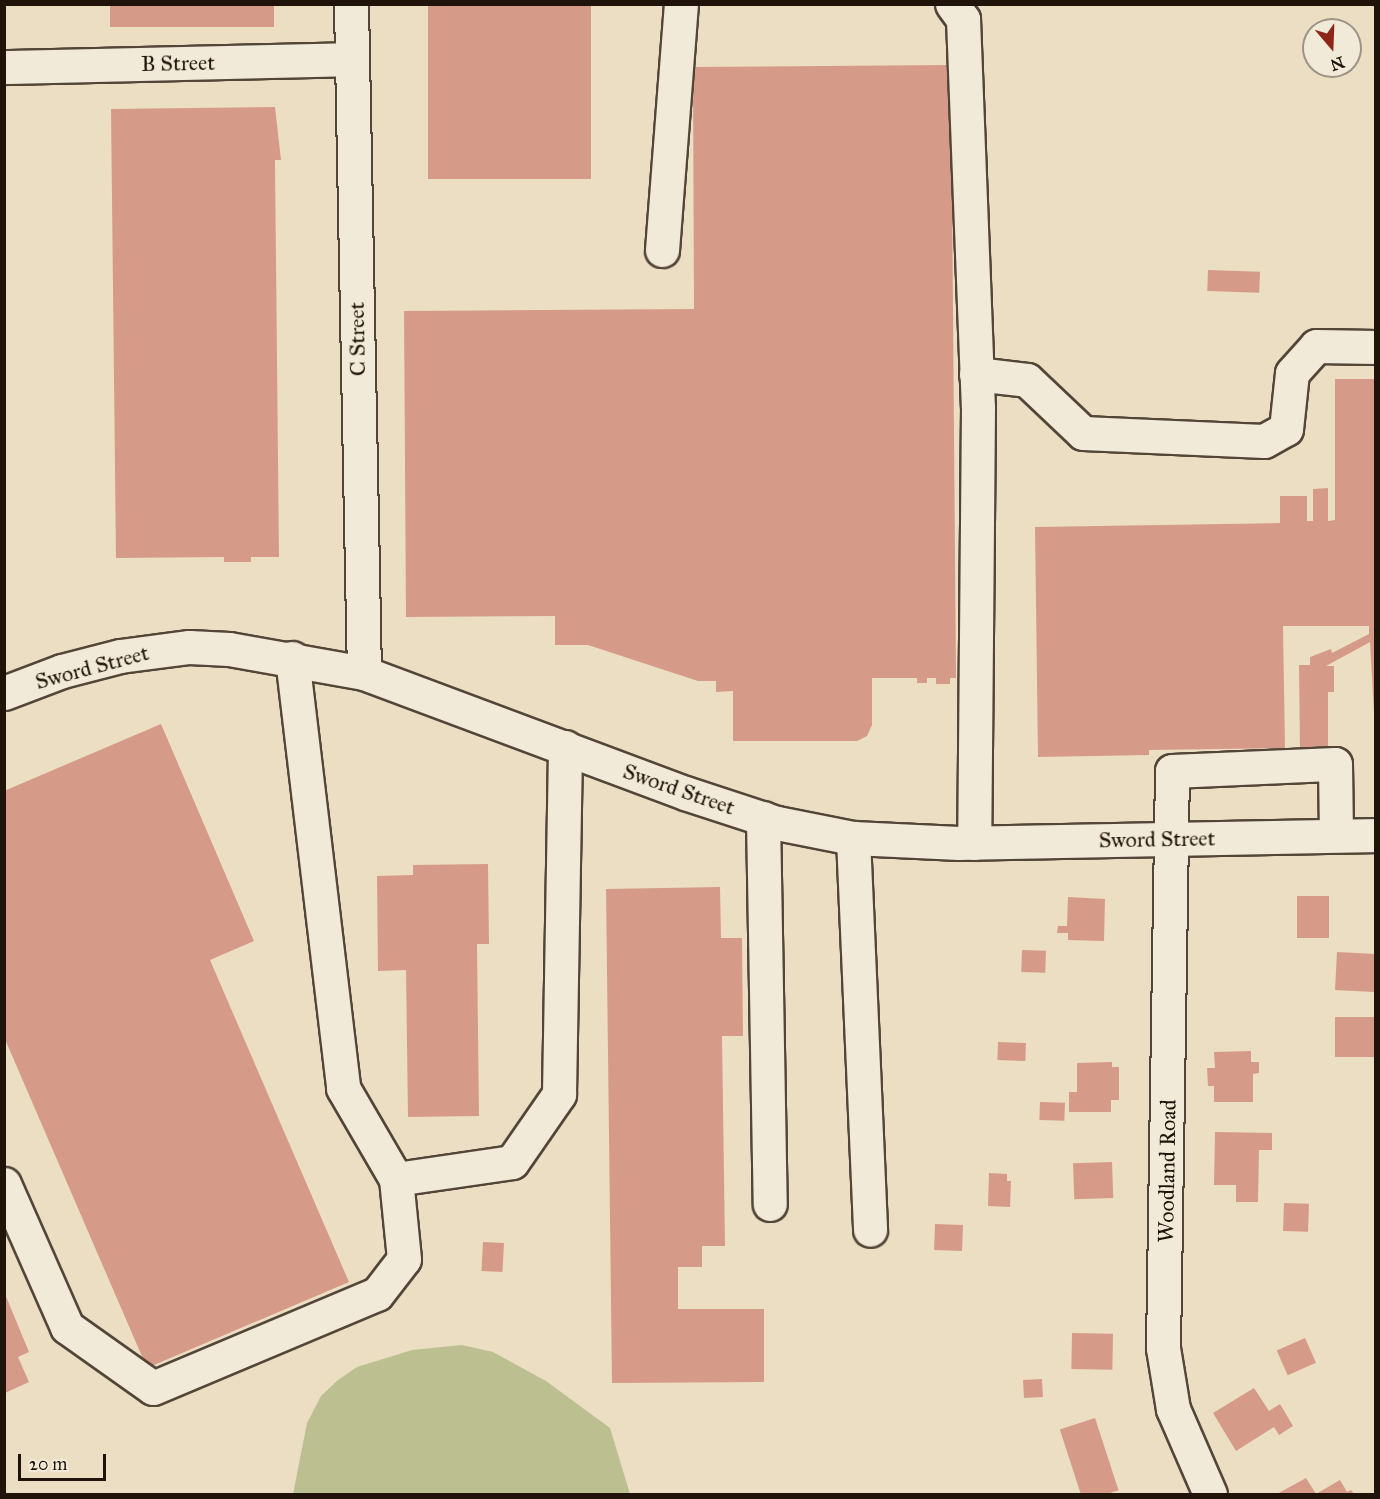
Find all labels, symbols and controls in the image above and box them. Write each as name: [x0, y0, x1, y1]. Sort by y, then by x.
north arrow: [1302, 18, 1362, 78]
street label: B Street: [141, 49, 215, 77]
text: N: [1328, 52, 1347, 75]
street label: C Street: [343, 302, 371, 376]
street label: Sword Street: [32, 639, 152, 695]
street label: Sword Street: [620, 758, 738, 820]
street label: Sword Street: [1099, 825, 1215, 853]
street label: Woodland Road: [1153, 1099, 1181, 1243]
scale bar: [21, 1442, 110, 1480]
text: 20 m: [29, 1453, 67, 1475]

